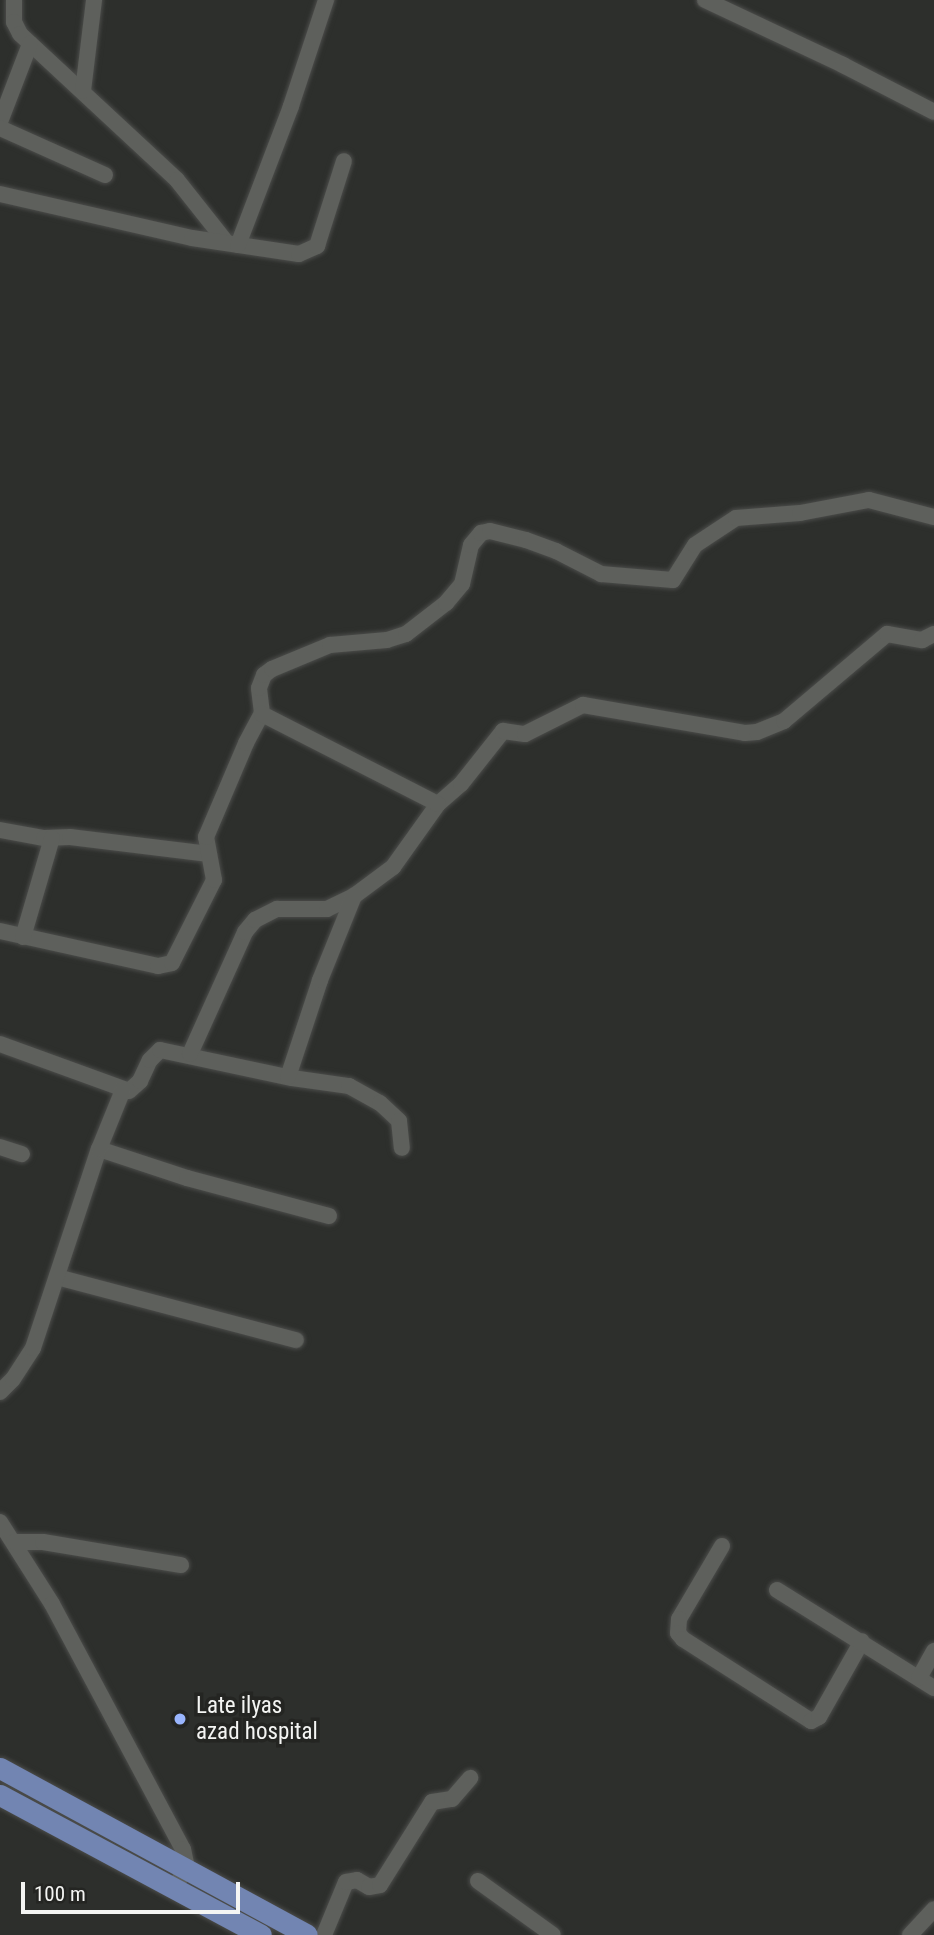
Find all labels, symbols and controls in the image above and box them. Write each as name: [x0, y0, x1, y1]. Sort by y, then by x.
place label: Late ilyas azad hospital: [196, 1692, 318, 1746]
marker: Late ilyas azad hospital: [170, 1709, 190, 1729]
scale bar: [24, 1868, 243, 1912]
text: 100 m: [34, 1882, 86, 1906]

